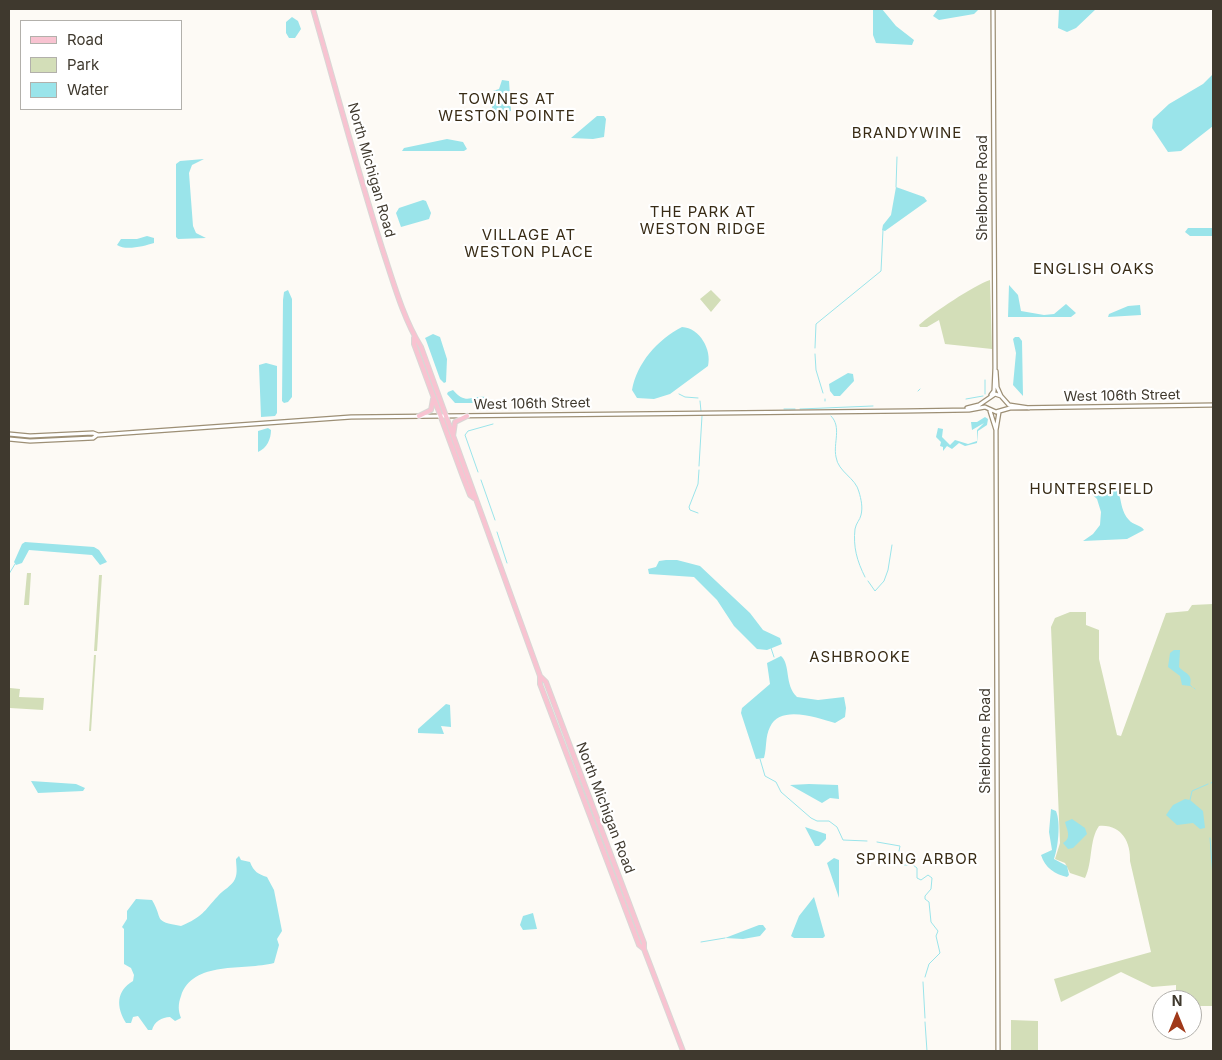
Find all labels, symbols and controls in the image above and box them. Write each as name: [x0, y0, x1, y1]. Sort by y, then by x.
legend: [20, 20, 182, 110]
text: Road: [67, 30, 103, 49]
text: Park: [67, 55, 99, 74]
text: Water: [67, 80, 109, 99]
district label: TOWNES AT WESTON POINTE: [437, 90, 577, 125]
street label: North Michigan Road: [344, 101, 398, 239]
district label: BRANDYWINE: [850, 124, 964, 142]
street label: Shelborne Road: [975, 135, 991, 241]
district label: THE PARK AT WESTON RIDGE: [638, 203, 768, 238]
district label: VILLAGE AT WESTON PLACE: [463, 226, 595, 261]
district label: ENGLISH OAKS: [1032, 260, 1156, 278]
street label: West 106th Street: [1064, 387, 1180, 405]
street label: West 106th Street: [474, 395, 590, 413]
district label: HUNTERSFIELD: [1028, 480, 1156, 498]
district label: ASHBROOKE: [808, 648, 912, 666]
street label: Shelborne Road: [978, 688, 994, 794]
street label: North Michigan Road: [572, 740, 638, 876]
district label: SPRING ARBOR: [854, 850, 980, 868]
north arrow: [1152, 990, 1202, 1040]
text: N: [1172, 992, 1182, 1009]

